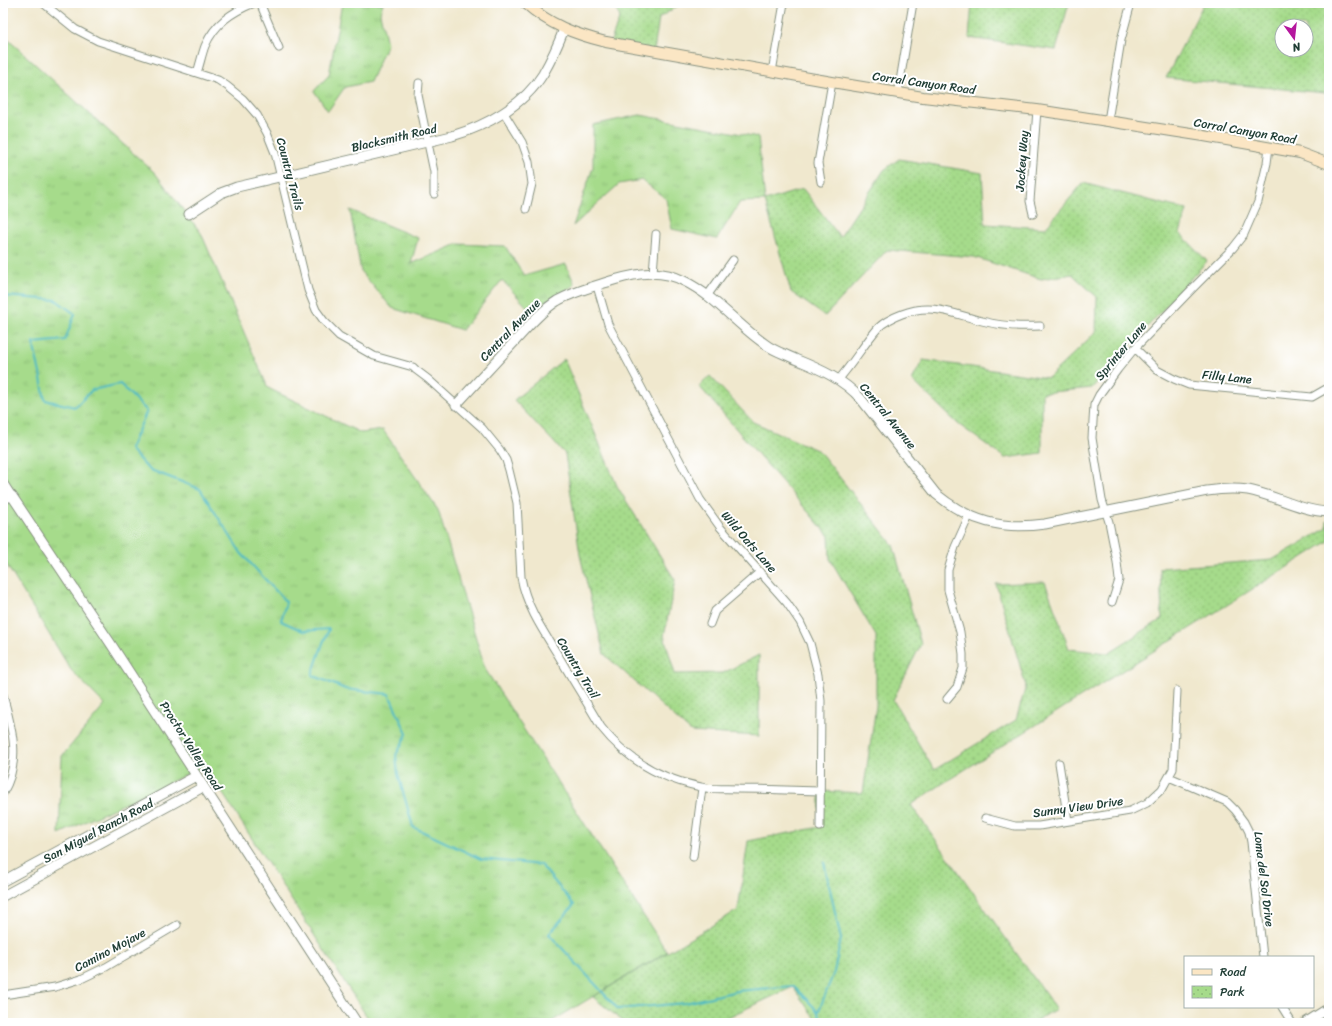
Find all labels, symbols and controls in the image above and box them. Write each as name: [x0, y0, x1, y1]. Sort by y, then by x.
north arrow: [1274, 18, 1314, 58]
text: N: [1290, 37, 1304, 57]
street label: Corral Canyon Road: [871, 65, 979, 101]
street label: Corral Canyon Road: [1192, 111, 1300, 151]
street label: Blacksmith Road: [349, 117, 440, 159]
street label: Jockey Way: [1009, 129, 1035, 193]
street label: Country Trails: [270, 135, 310, 213]
street label: Central Avenue: [474, 293, 546, 367]
street label: Sprinter Lane: [1089, 316, 1153, 386]
street label: Filly Lane: [1201, 363, 1253, 391]
street label: Central Avenue: [854, 378, 922, 454]
street label: Wild Oats Lane: [715, 506, 783, 578]
street label: Country Trail: [551, 633, 606, 704]
street label: Proctor Valley Road: [154, 697, 229, 796]
street label: Sunny View Drive: [1031, 790, 1125, 824]
street label: San Miguel Ranch Road: [39, 792, 159, 870]
street label: Loma del Sol Drive: [1247, 830, 1281, 928]
street label: Camino Mojave: [70, 922, 150, 978]
legend: [1184, 956, 1314, 1008]
text: Road: [1220, 961, 1247, 983]
text: Park: [1220, 981, 1245, 1003]

